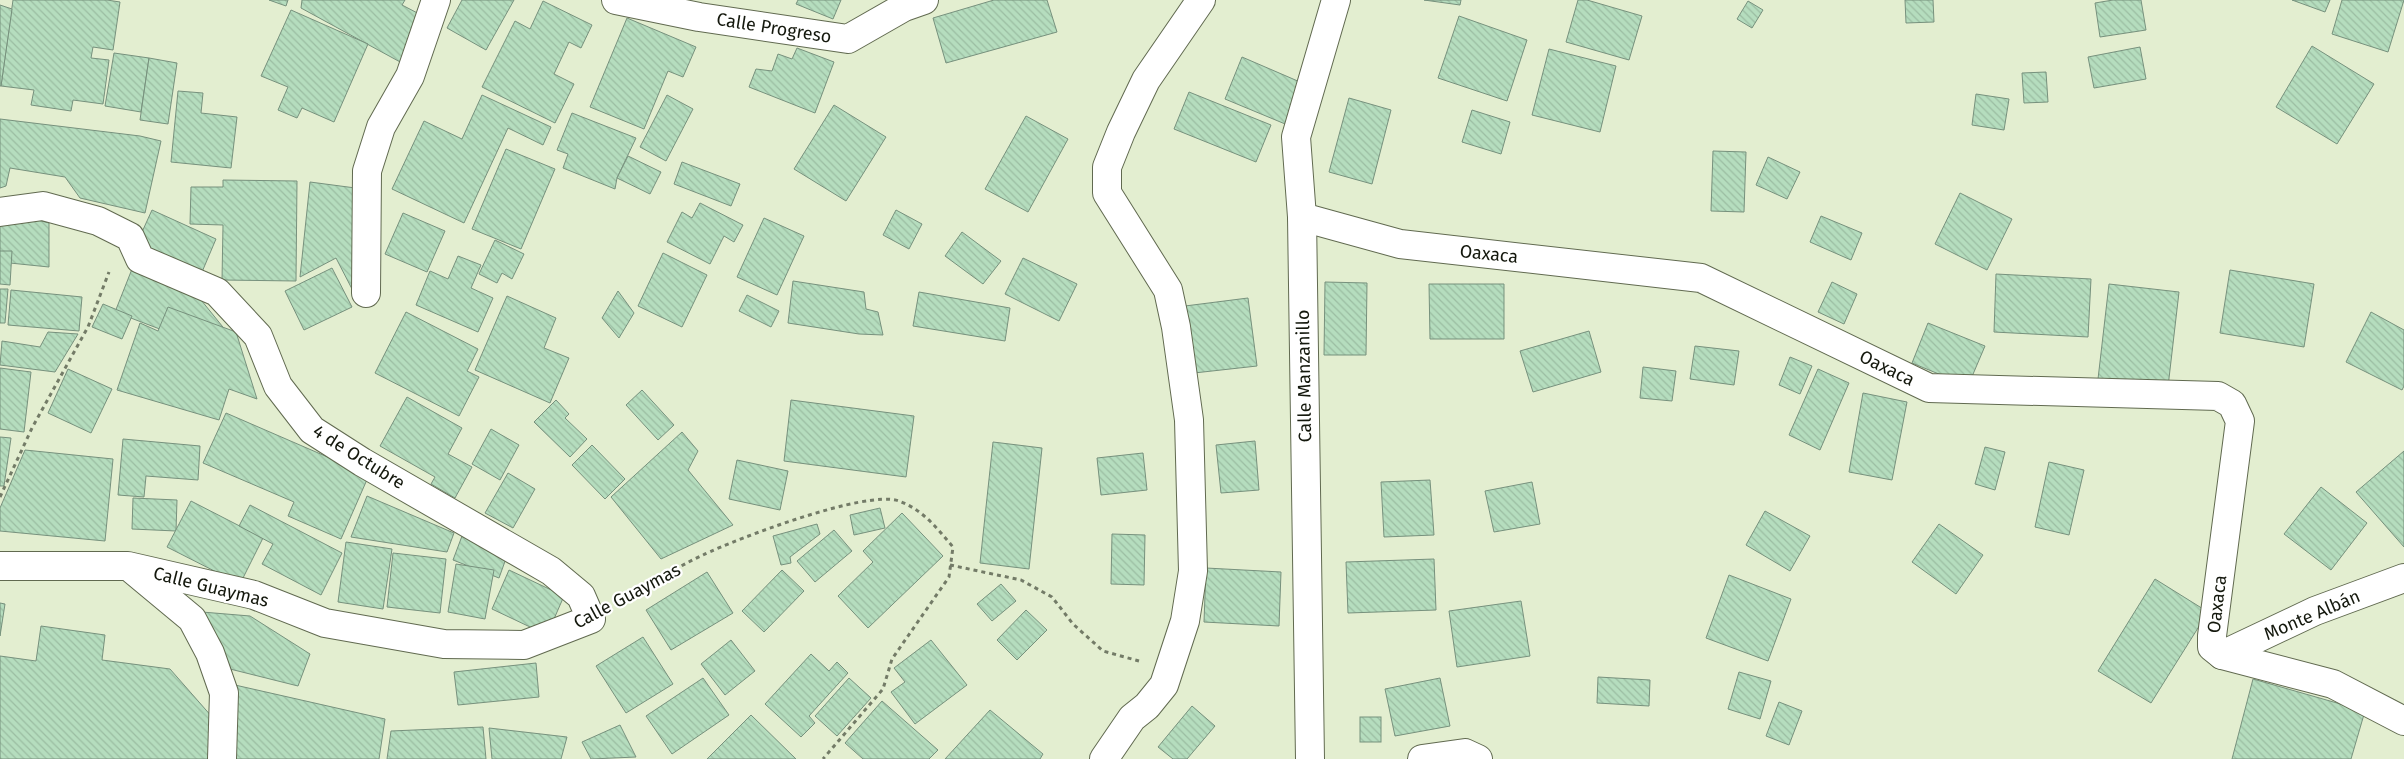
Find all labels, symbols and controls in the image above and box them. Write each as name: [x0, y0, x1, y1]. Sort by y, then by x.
street label: Calle Progreso: [715, 8, 833, 48]
street label: Oaxaca: [1459, 240, 1519, 268]
street label: Calle Manzanillo: [1292, 309, 1316, 443]
street label: Oaxaca: [1856, 345, 1918, 391]
street label: 4 de Octubre: [309, 420, 409, 494]
street label: Calle Guaymas: [570, 559, 684, 633]
street label: Calle Guaymas: [151, 562, 271, 612]
street label: Oaxaca: [2203, 574, 2231, 634]
street label: Monte Albán: [2261, 585, 2363, 645]

